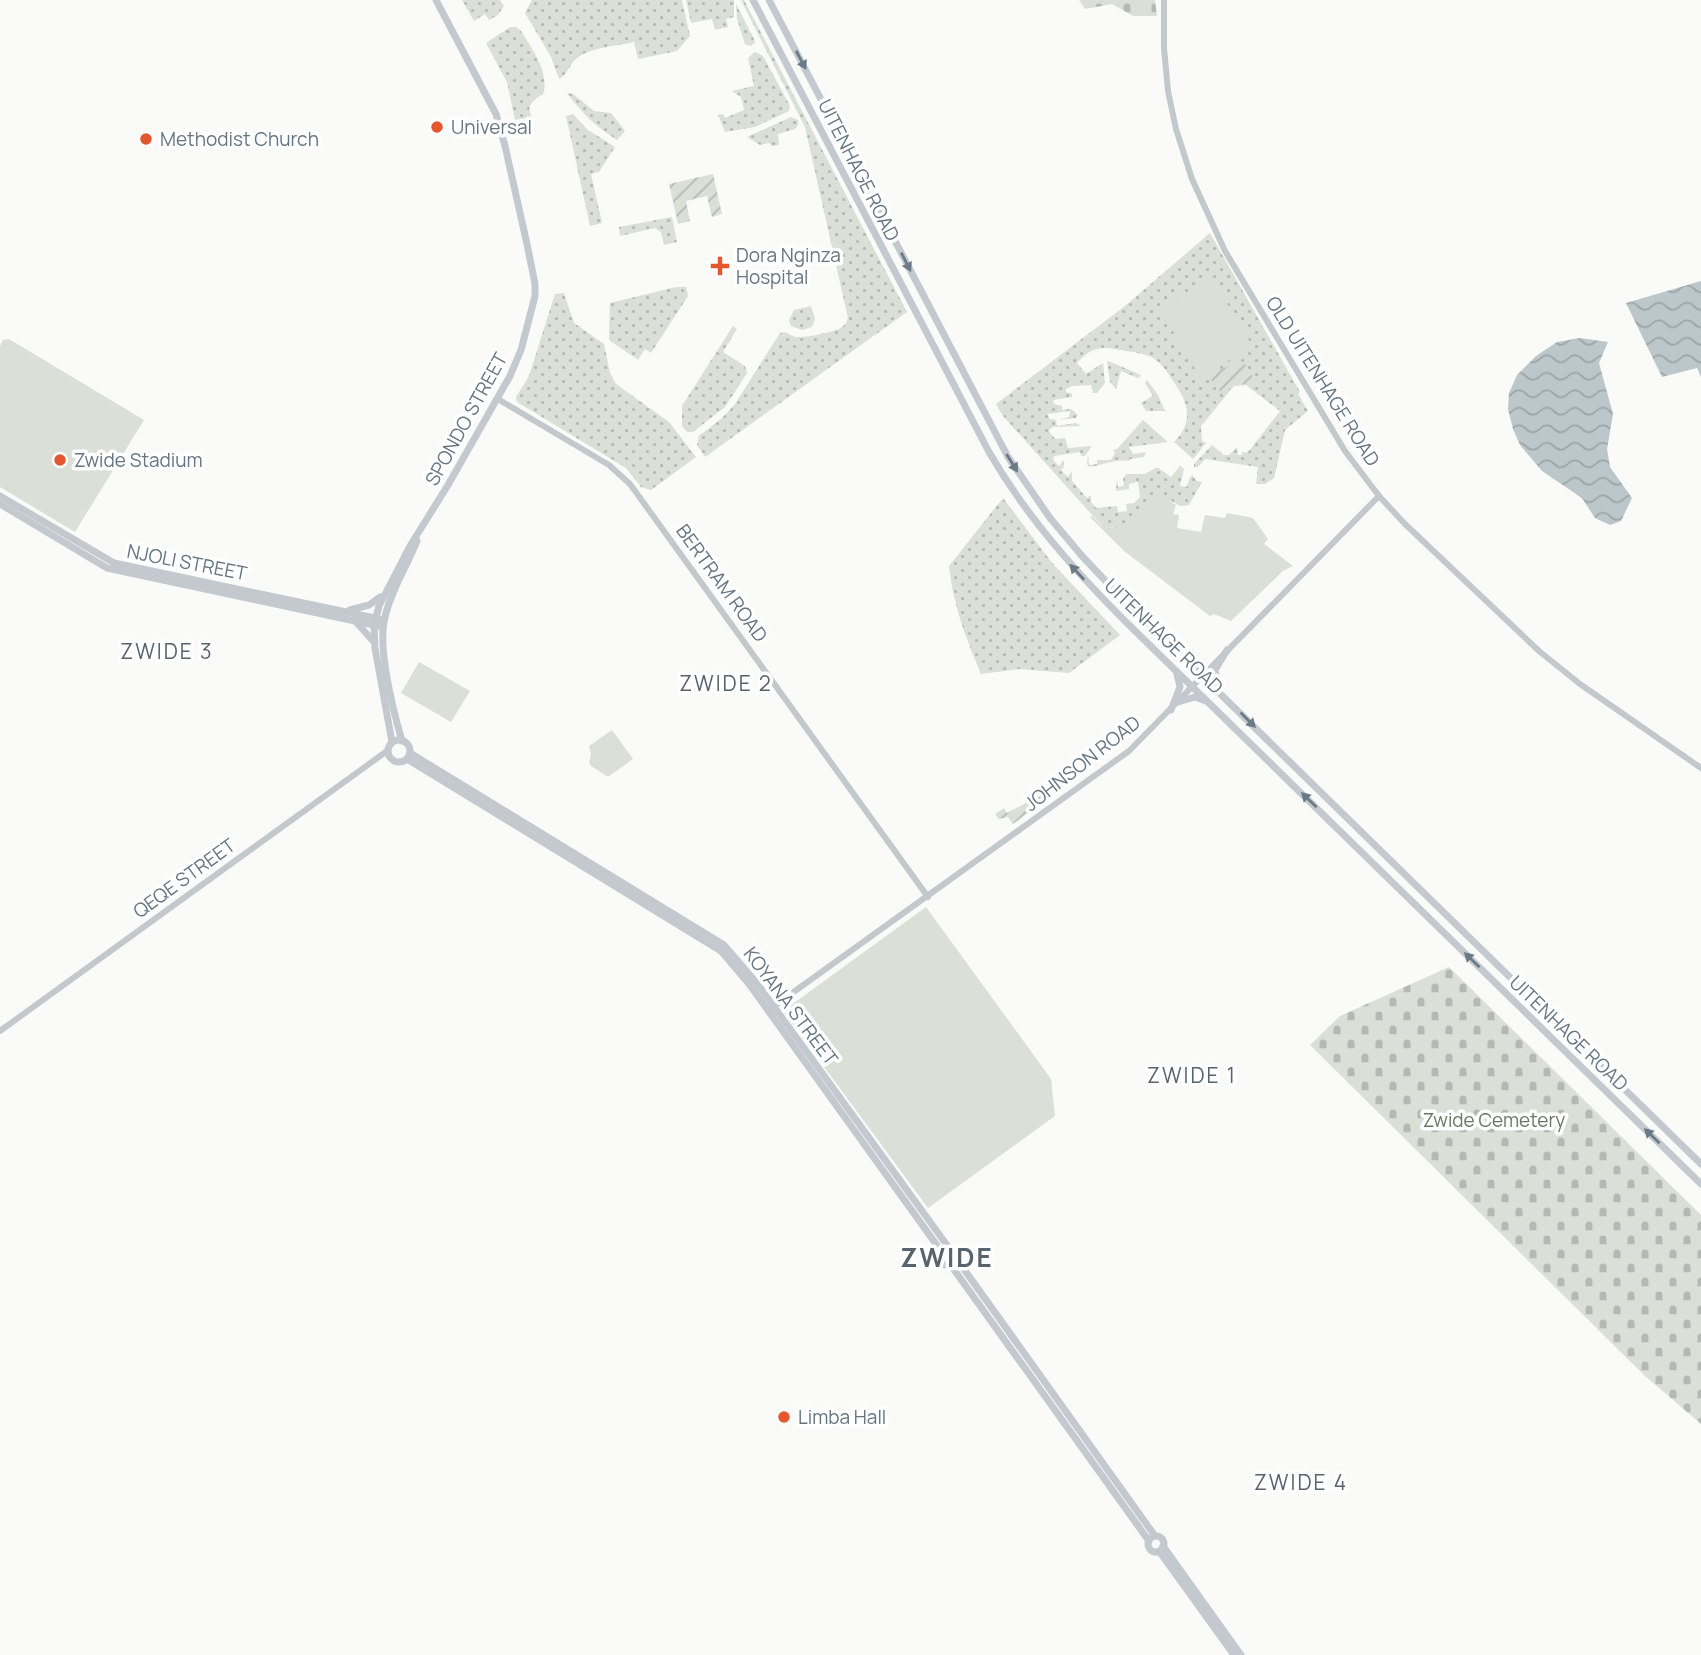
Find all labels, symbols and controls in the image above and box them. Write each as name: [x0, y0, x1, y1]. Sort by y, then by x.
one-way arrow: [795, 51, 807, 70]
street label: UITENHAGE ROAD: [812, 95, 906, 245]
place label: Universal: [451, 114, 532, 140]
marker: Universal: [429, 119, 445, 135]
place label: Methodist Church: [160, 126, 319, 152]
marker: Methodist Church: [138, 131, 154, 147]
place label: Dora Nginza Hospital: [736, 242, 841, 290]
one-way arrow: [900, 252, 912, 272]
marker: Dora Nginza Hospital: [710, 256, 730, 276]
street label: OLD UITENHAGE ROAD: [1260, 291, 1386, 471]
street label: SPONDO STREET: [419, 347, 514, 490]
place label: Zwide Stadium: [74, 447, 203, 473]
marker: Zwide Stadium: [52, 452, 68, 468]
one-way arrow: [1006, 454, 1019, 473]
street label: BERTRAM ROAD: [670, 519, 774, 647]
street label: NJOLI STREET: [125, 538, 250, 586]
one-way arrow: [1070, 564, 1086, 581]
street label: UITENHAGE ROAD: [1099, 573, 1229, 699]
district label: ZWIDE 3: [120, 637, 214, 665]
district label: ZWIDE 2: [679, 669, 773, 697]
street label: JOHNSON ROAD: [1018, 709, 1146, 817]
one-way arrow: [1240, 712, 1257, 729]
one-way arrow: [1301, 792, 1318, 809]
street label: QEQE STREET: [128, 832, 241, 924]
street label: KOYANA STREET: [738, 941, 844, 1071]
one-way arrow: [1464, 952, 1481, 968]
street label: UITENHAGE ROAD: [1504, 970, 1634, 1096]
district label: ZWIDE 1: [1147, 1061, 1237, 1089]
park label: Zwide Cemetery: [1423, 1107, 1565, 1133]
one-way arrow: [1644, 1128, 1661, 1144]
district label: ZWIDE: [900, 1239, 994, 1275]
place label: Limba Hall: [798, 1404, 886, 1430]
marker: Limba Hall: [776, 1409, 792, 1425]
district label: ZWIDE 4: [1254, 1468, 1348, 1496]

